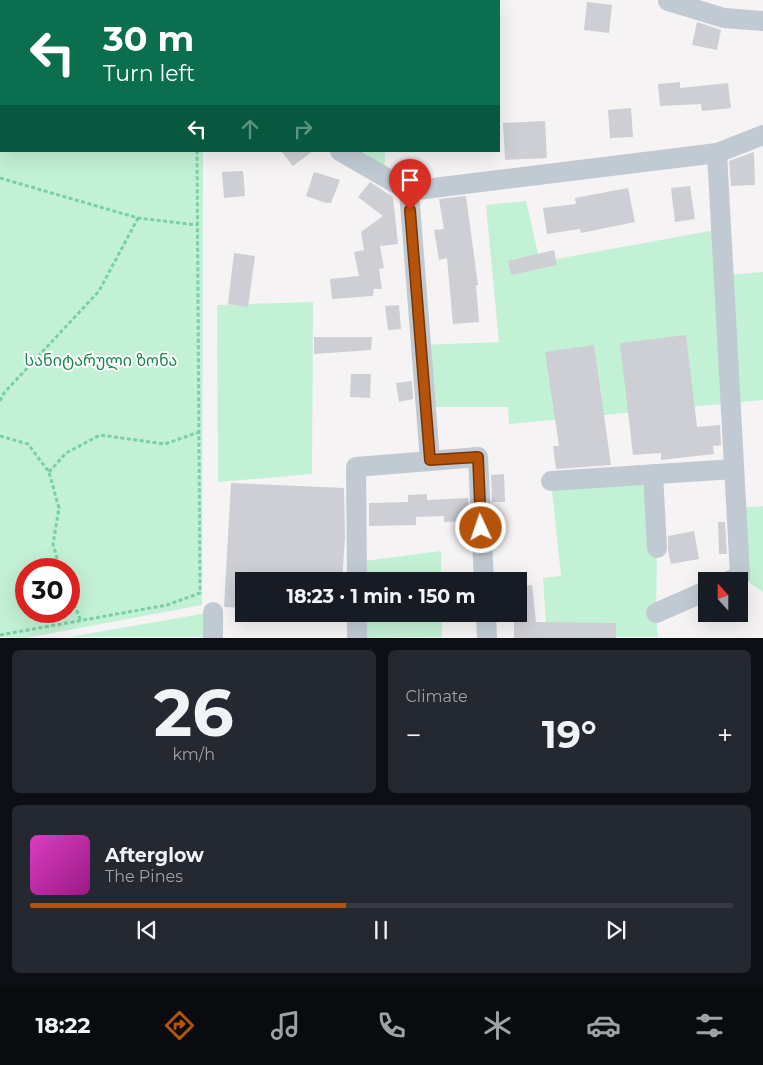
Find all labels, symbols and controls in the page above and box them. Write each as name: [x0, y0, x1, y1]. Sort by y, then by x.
text: 30 m: [103, 17, 194, 60]
icon: left: [20, 20, 85, 85]
text: Turn left: [103, 60, 195, 87]
icon: left: [183, 115, 211, 143]
icon: ahead: [236, 115, 264, 143]
icon: right: [289, 115, 317, 143]
pin: [389, 159, 431, 210]
icon: arrive: [396, 166, 424, 194]
park label: სანიტარული ზონა: [25, 351, 177, 371]
position arrow: [454, 501, 506, 553]
speed limit sign: 30: [15, 558, 80, 623]
north arrow: [698, 572, 748, 622]
map controls: [698, 572, 748, 622]
text: 18:23 · 1 min · 150 m: [287, 585, 475, 608]
text: 26: [154, 673, 234, 752]
text: Climate: [406, 687, 468, 706]
text: 19°: [542, 711, 597, 758]
text: −: [406, 718, 422, 752]
text: +: [717, 718, 733, 752]
text: km/h: [172, 745, 215, 764]
text: Afterglow: [105, 844, 204, 867]
text: The Pines: [105, 867, 183, 886]
icon: previous: [133, 916, 161, 944]
icon: pause: [367, 916, 395, 944]
icon: next: [602, 916, 630, 944]
icon: directions: [162, 1008, 197, 1043]
icon: music: [268, 1008, 303, 1043]
icon: phone: [374, 1008, 409, 1043]
icon: climate: [480, 1008, 515, 1043]
icon: car: [586, 1008, 621, 1043]
icon: filters: [692, 1008, 727, 1043]
text: 18:22: [36, 1012, 90, 1039]

